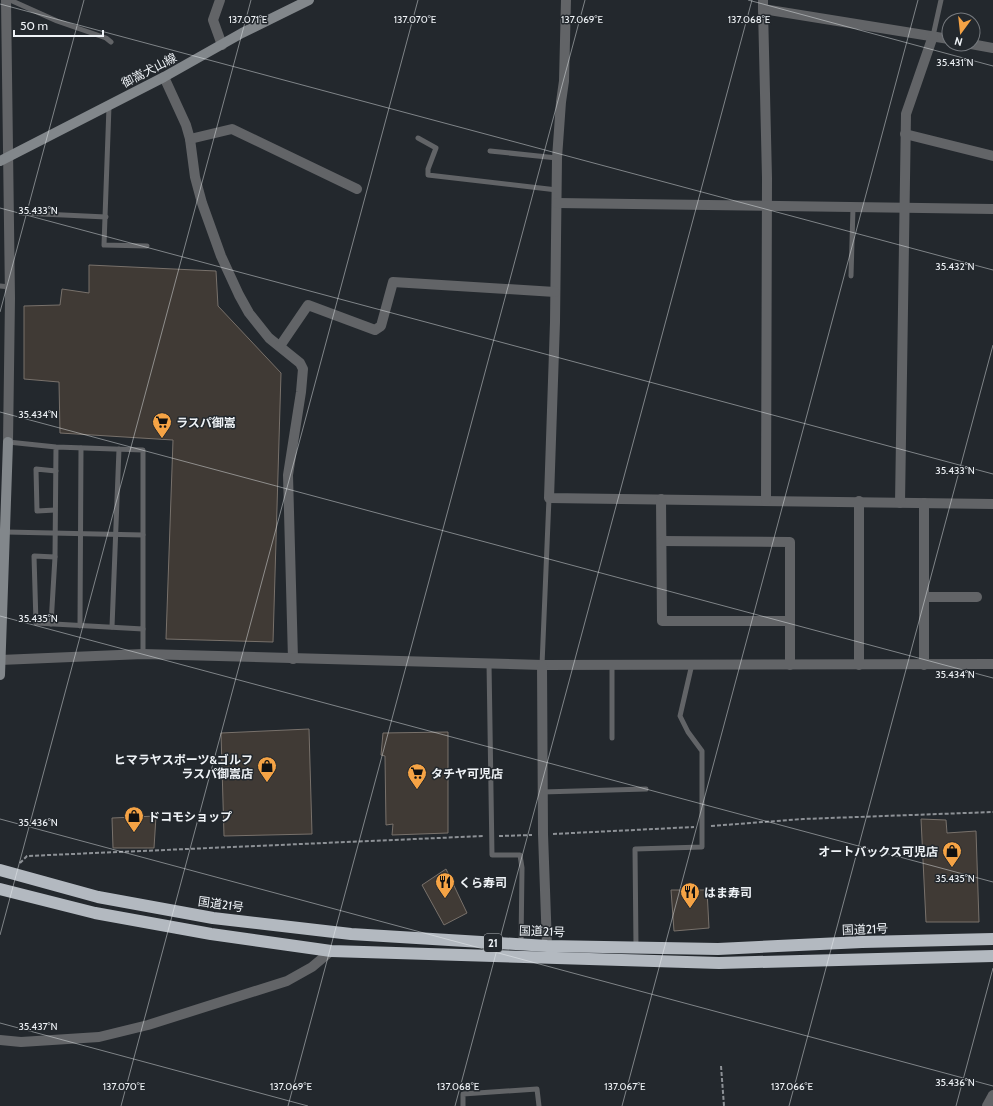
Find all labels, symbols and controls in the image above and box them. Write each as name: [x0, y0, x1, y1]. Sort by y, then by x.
scale bar: [14, 12, 103, 38]
north arrow: [941, 12, 981, 52]
text: 137.071°E: [229, 13, 268, 26]
text: 137.070°E: [394, 13, 437, 26]
text: 137.069°E: [561, 13, 603, 26]
text: 137.068°E: [728, 13, 771, 26]
text: 50 m: [20, 18, 48, 33]
text: N: [953, 34, 964, 49]
street label: 御嵩犬山線: [119, 50, 179, 90]
text: 35.431°N: [936, 56, 974, 69]
text: 35.433°N: [18, 204, 58, 217]
text: 35.432°N: [935, 260, 975, 273]
text: 35.434°N: [18, 408, 58, 421]
supermarket icon: ラスパ御嵩: [151, 411, 173, 439]
place label: ラスパ御嵩: [176, 415, 236, 430]
text: 35.433°N: [935, 464, 975, 477]
text: 35.435°N: [18, 612, 58, 625]
text: 35.434°N: [935, 668, 975, 681]
place label: ヒマラヤスポーツ&ゴルフ ラスパ御嵩店: [114, 752, 253, 781]
shop icon: ヒマラヤスポーツ&ゴルフ ラスパ御嵩店: [256, 755, 278, 783]
supermarket icon: タチヤ可児店: [406, 762, 428, 790]
place label: タチヤ可児店: [431, 766, 503, 781]
shop icon: ドコモショップ: [123, 805, 145, 833]
place label: ドコモショップ: [148, 809, 232, 824]
text: 35.436°N: [18, 816, 58, 829]
shop icon: オートバックス可児店: [941, 840, 963, 868]
place label: オートバックス可児店: [818, 844, 938, 859]
restaurant icon: くら寿司: [434, 871, 456, 899]
text: 35.435°N: [935, 872, 975, 885]
place label: くら寿司: [459, 875, 507, 890]
restaurant icon: はま寿司: [679, 881, 701, 909]
place label: はま寿司: [704, 885, 752, 900]
street label: 国道21号: [197, 893, 245, 915]
street label: 国道21号: [842, 921, 888, 937]
street label: 国道21号: [519, 923, 565, 939]
road number: 21: [484, 934, 502, 952]
text: 35.437°N: [18, 1020, 58, 1033]
text: 35.436°N: [935, 1076, 975, 1089]
text: 137.070°E: [103, 1080, 146, 1093]
text: 137.069°E: [270, 1080, 312, 1093]
text: 137.068°E: [437, 1080, 480, 1093]
text: 137.067°E: [604, 1080, 646, 1093]
text: 137.066°E: [771, 1080, 813, 1093]

